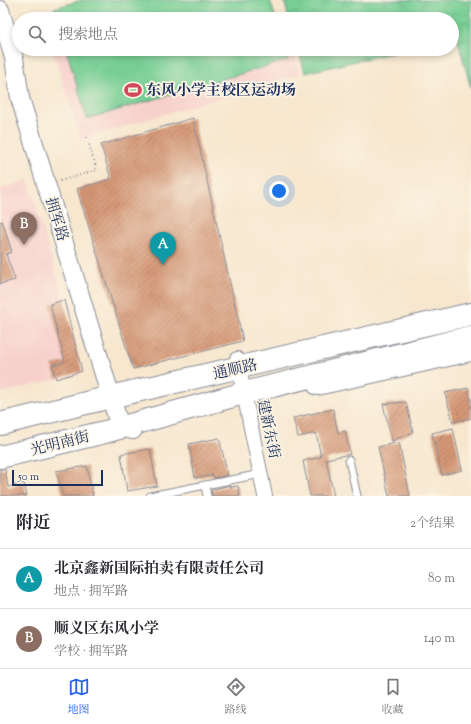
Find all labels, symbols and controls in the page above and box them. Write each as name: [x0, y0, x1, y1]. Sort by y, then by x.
search box: [12, 12, 459, 56]
icon: search: [26, 23, 48, 45]
text: 搜索地点: [58, 25, 118, 46]
sports icon: 东风小学主校区运动场: [123, 80, 143, 100]
place label: 东风小学主校区运动场: [146, 81, 296, 102]
your location: [269, 181, 289, 201]
street label: 拥军路: [39, 195, 72, 244]
pin: B: [11, 212, 37, 245]
pin: A: [150, 232, 176, 265]
street label: 通顺路: [211, 355, 260, 386]
street label: 建新东街: [251, 398, 284, 461]
street label: 光明南街: [29, 427, 92, 462]
scale bar: [12, 468, 103, 487]
text: 50 m: [18, 469, 39, 485]
text: 附近: [16, 512, 50, 536]
text: 2个结果: [410, 515, 455, 533]
text: 北京鑫新国际拍卖有限责任公司: [54, 559, 264, 580]
text: A: [24, 570, 34, 588]
text: 80 m: [428, 570, 455, 588]
text: 地点 · 拥军路: [54, 583, 128, 601]
text: 顺义区东风小学: [54, 619, 159, 640]
text: B: [25, 630, 33, 648]
text: 140 m: [424, 630, 455, 648]
text: 学校 · 拥军路: [54, 643, 128, 661]
tab: 地图: [68, 676, 90, 718]
tab: 路线: [225, 676, 247, 718]
tab: 收藏: [382, 676, 404, 718]

